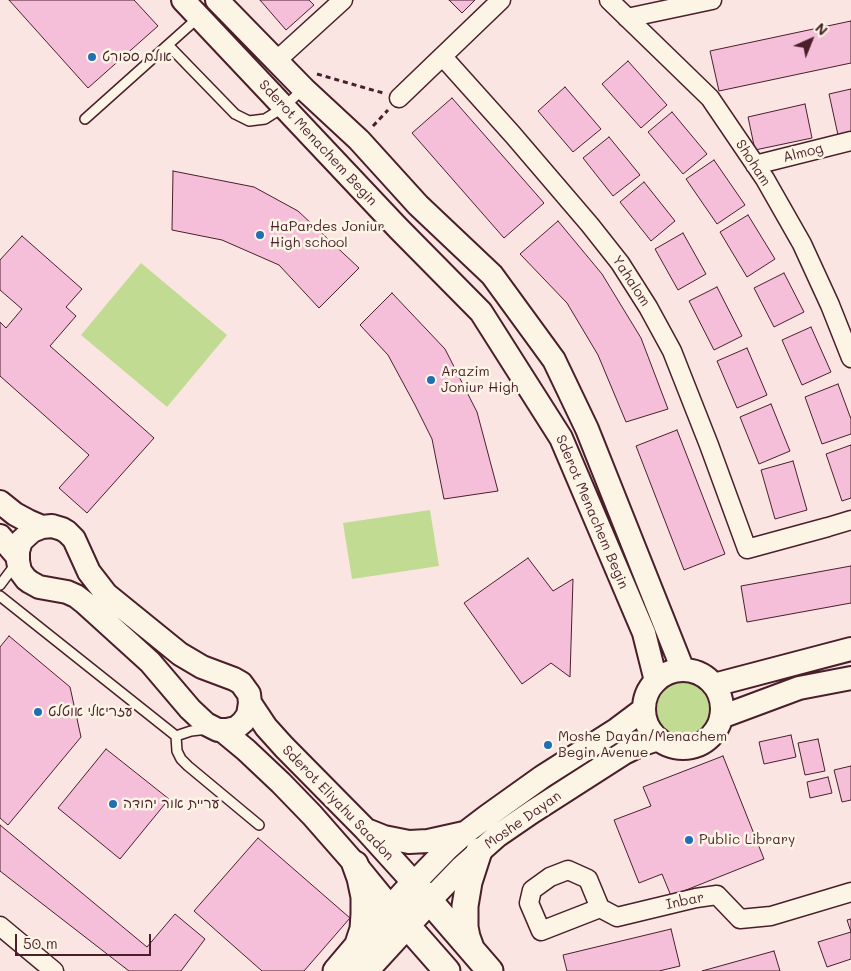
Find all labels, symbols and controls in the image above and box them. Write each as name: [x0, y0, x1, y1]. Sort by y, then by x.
north arrow: [786, 15, 836, 65]
text: N: [811, 18, 832, 39]
place label: אולם ספורט: [102, 49, 172, 65]
marker: אולם ספורט: [86, 51, 98, 63]
street label: Sderot Menachem Begin: [255, 77, 381, 209]
street label: Shoham: [732, 137, 774, 189]
street label: Almog: [781, 140, 825, 166]
place label: HaPardes Joniur High school: [270, 219, 385, 252]
marker: HaPardes Joniur High school: [254, 229, 266, 241]
street label: Yahalom: [608, 252, 654, 310]
place label: Arazim Joniur High: [441, 364, 518, 397]
marker: Arazim Joniur High: [425, 374, 437, 386]
street label: Sderot Menachem Begin: [552, 432, 632, 592]
place label: עזריאלי אוטלט: [48, 704, 133, 720]
marker: עזריאלי אוטלט: [32, 706, 44, 718]
place label: Moshe Dayan/Menachem Begin Avenue: [558, 729, 727, 762]
marker: Moshe Dayan/Menachem Begin Avenue: [542, 739, 554, 751]
street label: Sderot Eliyahu Saadon: [279, 742, 397, 864]
street label: Moshe Dayan: [482, 787, 564, 853]
place label: עריית אור יהודה: [123, 796, 219, 812]
marker: עריית אור יהודה: [107, 798, 119, 810]
place label: Public Library: [699, 832, 795, 848]
marker: Public Library: [683, 834, 695, 846]
street label: Inbar: [664, 889, 706, 913]
scale bar: [18, 924, 154, 956]
text: 50 m: [23, 933, 58, 953]

